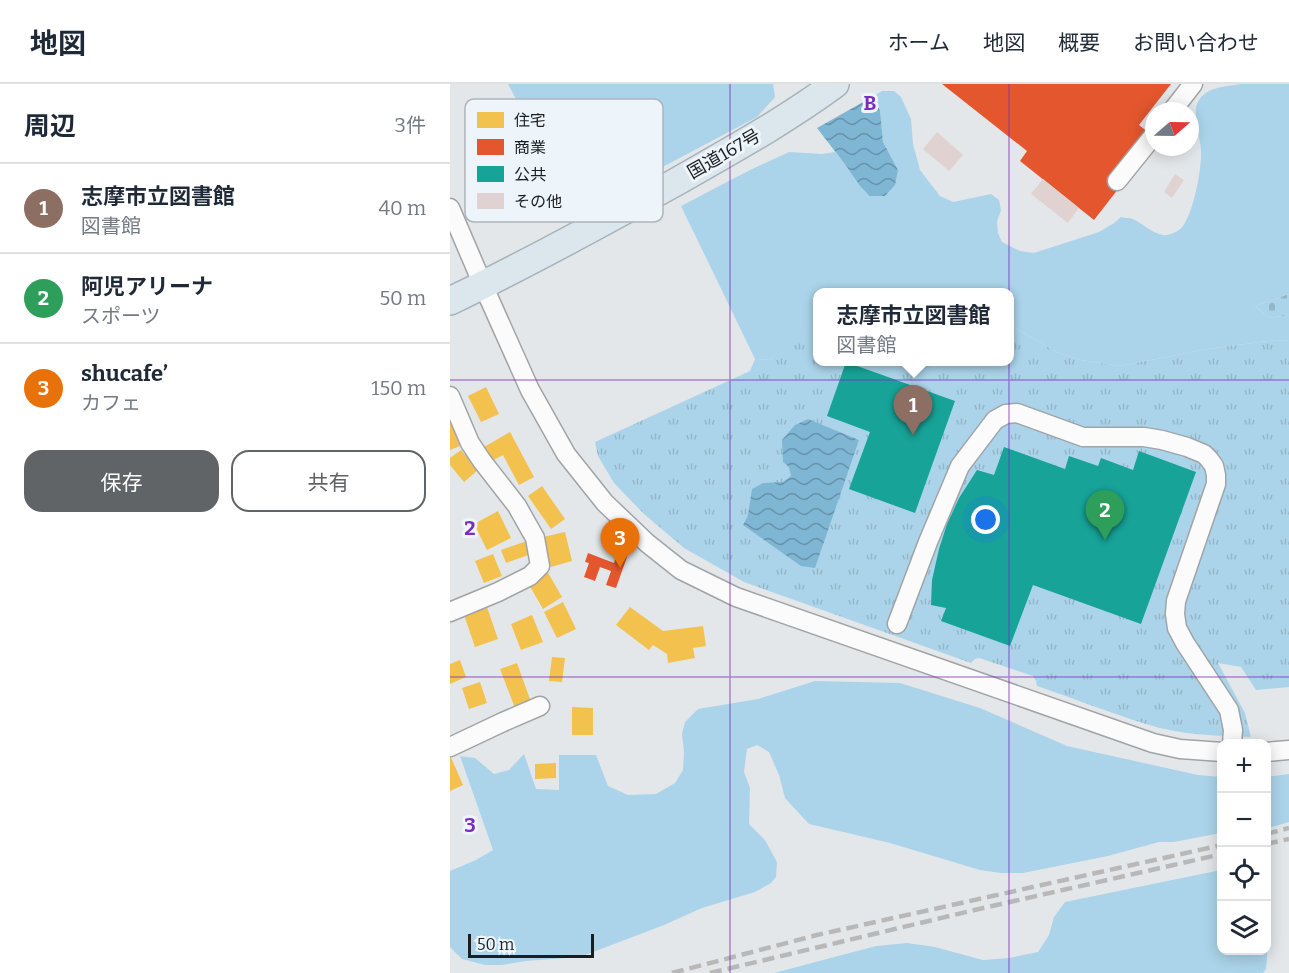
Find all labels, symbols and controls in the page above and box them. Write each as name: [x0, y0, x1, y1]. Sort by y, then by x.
text: 地図: [30, 27, 86, 60]
text: ホーム: [888, 30, 950, 56]
text: 地図: [983, 30, 1025, 56]
text: 概要: [1058, 30, 1100, 56]
text: お問い合わせ: [1133, 30, 1259, 56]
text: B: [864, 91, 877, 115]
legend: [465, 99, 663, 222]
north arrow: [1145, 102, 1199, 156]
text: 周辺: [24, 111, 76, 142]
text: 住宅: [514, 111, 546, 130]
text: 3件: [395, 113, 426, 137]
street label: 国道167号: [684, 124, 764, 184]
text: 商業: [514, 138, 546, 157]
text: 公共: [514, 165, 546, 184]
text: 志摩市立図書館: [81, 183, 235, 210]
text: その他: [514, 192, 562, 211]
text: 1: [39, 196, 48, 220]
text: 40 m: [378, 196, 426, 220]
text: 図書館: [81, 214, 141, 238]
text: 阿児アリーナ: [81, 273, 213, 300]
text: 2: [38, 286, 49, 310]
text: 50 m: [379, 286, 426, 310]
popup: [813, 288, 1014, 366]
text: 志摩市立図書館: [836, 302, 991, 329]
text: スポーツ: [81, 304, 161, 328]
text: 図書館: [836, 333, 896, 357]
text: shucafe’: [81, 360, 168, 387]
text: 3: [38, 376, 49, 400]
text: 150 m: [371, 376, 426, 400]
pin: 1: [894, 386, 932, 435]
text: カフェ: [81, 391, 141, 415]
button: 保存: [24, 450, 219, 512]
button: 共有: [231, 450, 426, 512]
pin: 2: [1086, 490, 1124, 540]
your location: [971, 505, 1000, 534]
text: 2: [464, 516, 476, 540]
pin: 3: [600, 518, 640, 568]
map controls: [1217, 739, 1271, 955]
button: +: [1217, 739, 1271, 793]
button: −: [1217, 793, 1271, 847]
text: 3: [464, 813, 476, 837]
button: locate: [1217, 847, 1271, 901]
button: layers: [1217, 901, 1271, 955]
scale bar: [468, 931, 594, 958]
text: 50 m: [477, 935, 514, 954]

